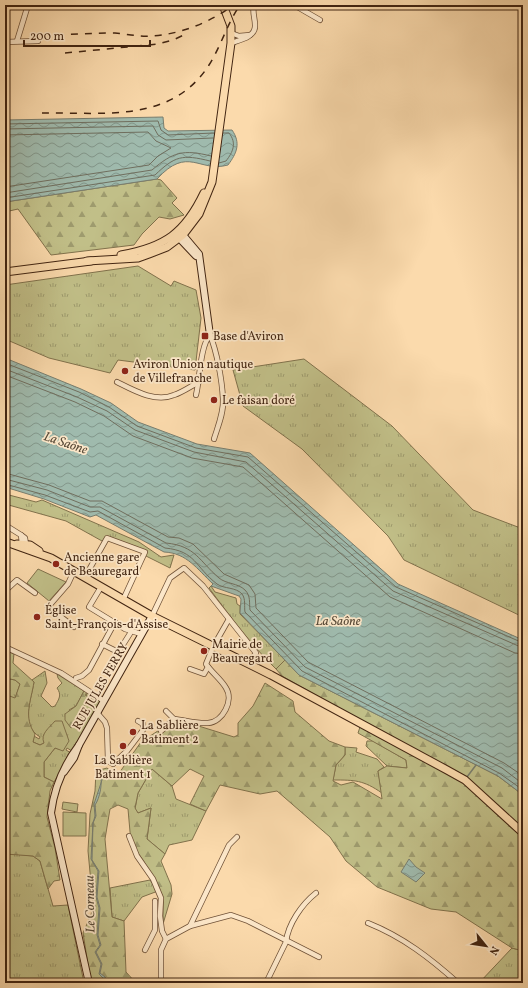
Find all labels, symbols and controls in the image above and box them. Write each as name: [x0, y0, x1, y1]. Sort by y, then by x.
scale bar: [24, 22, 150, 48]
text: 200 m: [30, 29, 64, 45]
place label: Base d'Aviron: [213, 329, 284, 345]
marker: Base d'Aviron: [200, 331, 210, 341]
place label: Aviron Union nautique de Villefranche: [133, 357, 254, 387]
marker: Aviron Union nautique de Villefranche: [120, 366, 130, 376]
place label: Le faisan doré: [222, 393, 295, 409]
marker: Le faisan doré: [209, 395, 219, 405]
water label: La Saône: [41, 428, 90, 460]
place label: Ancienne gare de Beauregard: [64, 550, 140, 580]
marker: Ancienne gare de Beauregard: [51, 559, 61, 569]
place label: Église Saint-François-d'Assise: [45, 602, 168, 633]
marker: Église Saint-François-d'Assise: [32, 612, 42, 622]
water label: La Saône: [315, 613, 361, 631]
place label: Mairie de Beauregard: [212, 637, 273, 667]
street label: RUE JULES FERRY: [69, 640, 133, 733]
marker: Mairie de Beauregard: [199, 646, 209, 656]
place label: La Sablière Batiment 2: [141, 718, 199, 748]
marker: La Sablière Batiment 2: [128, 727, 138, 737]
marker: La Sablière Batiment 1: [118, 741, 128, 751]
place label: La Sablière Batiment 1: [94, 753, 152, 783]
water label: Le Corneau: [81, 875, 100, 933]
north arrow: [466, 926, 506, 966]
text: N: [485, 943, 502, 957]

